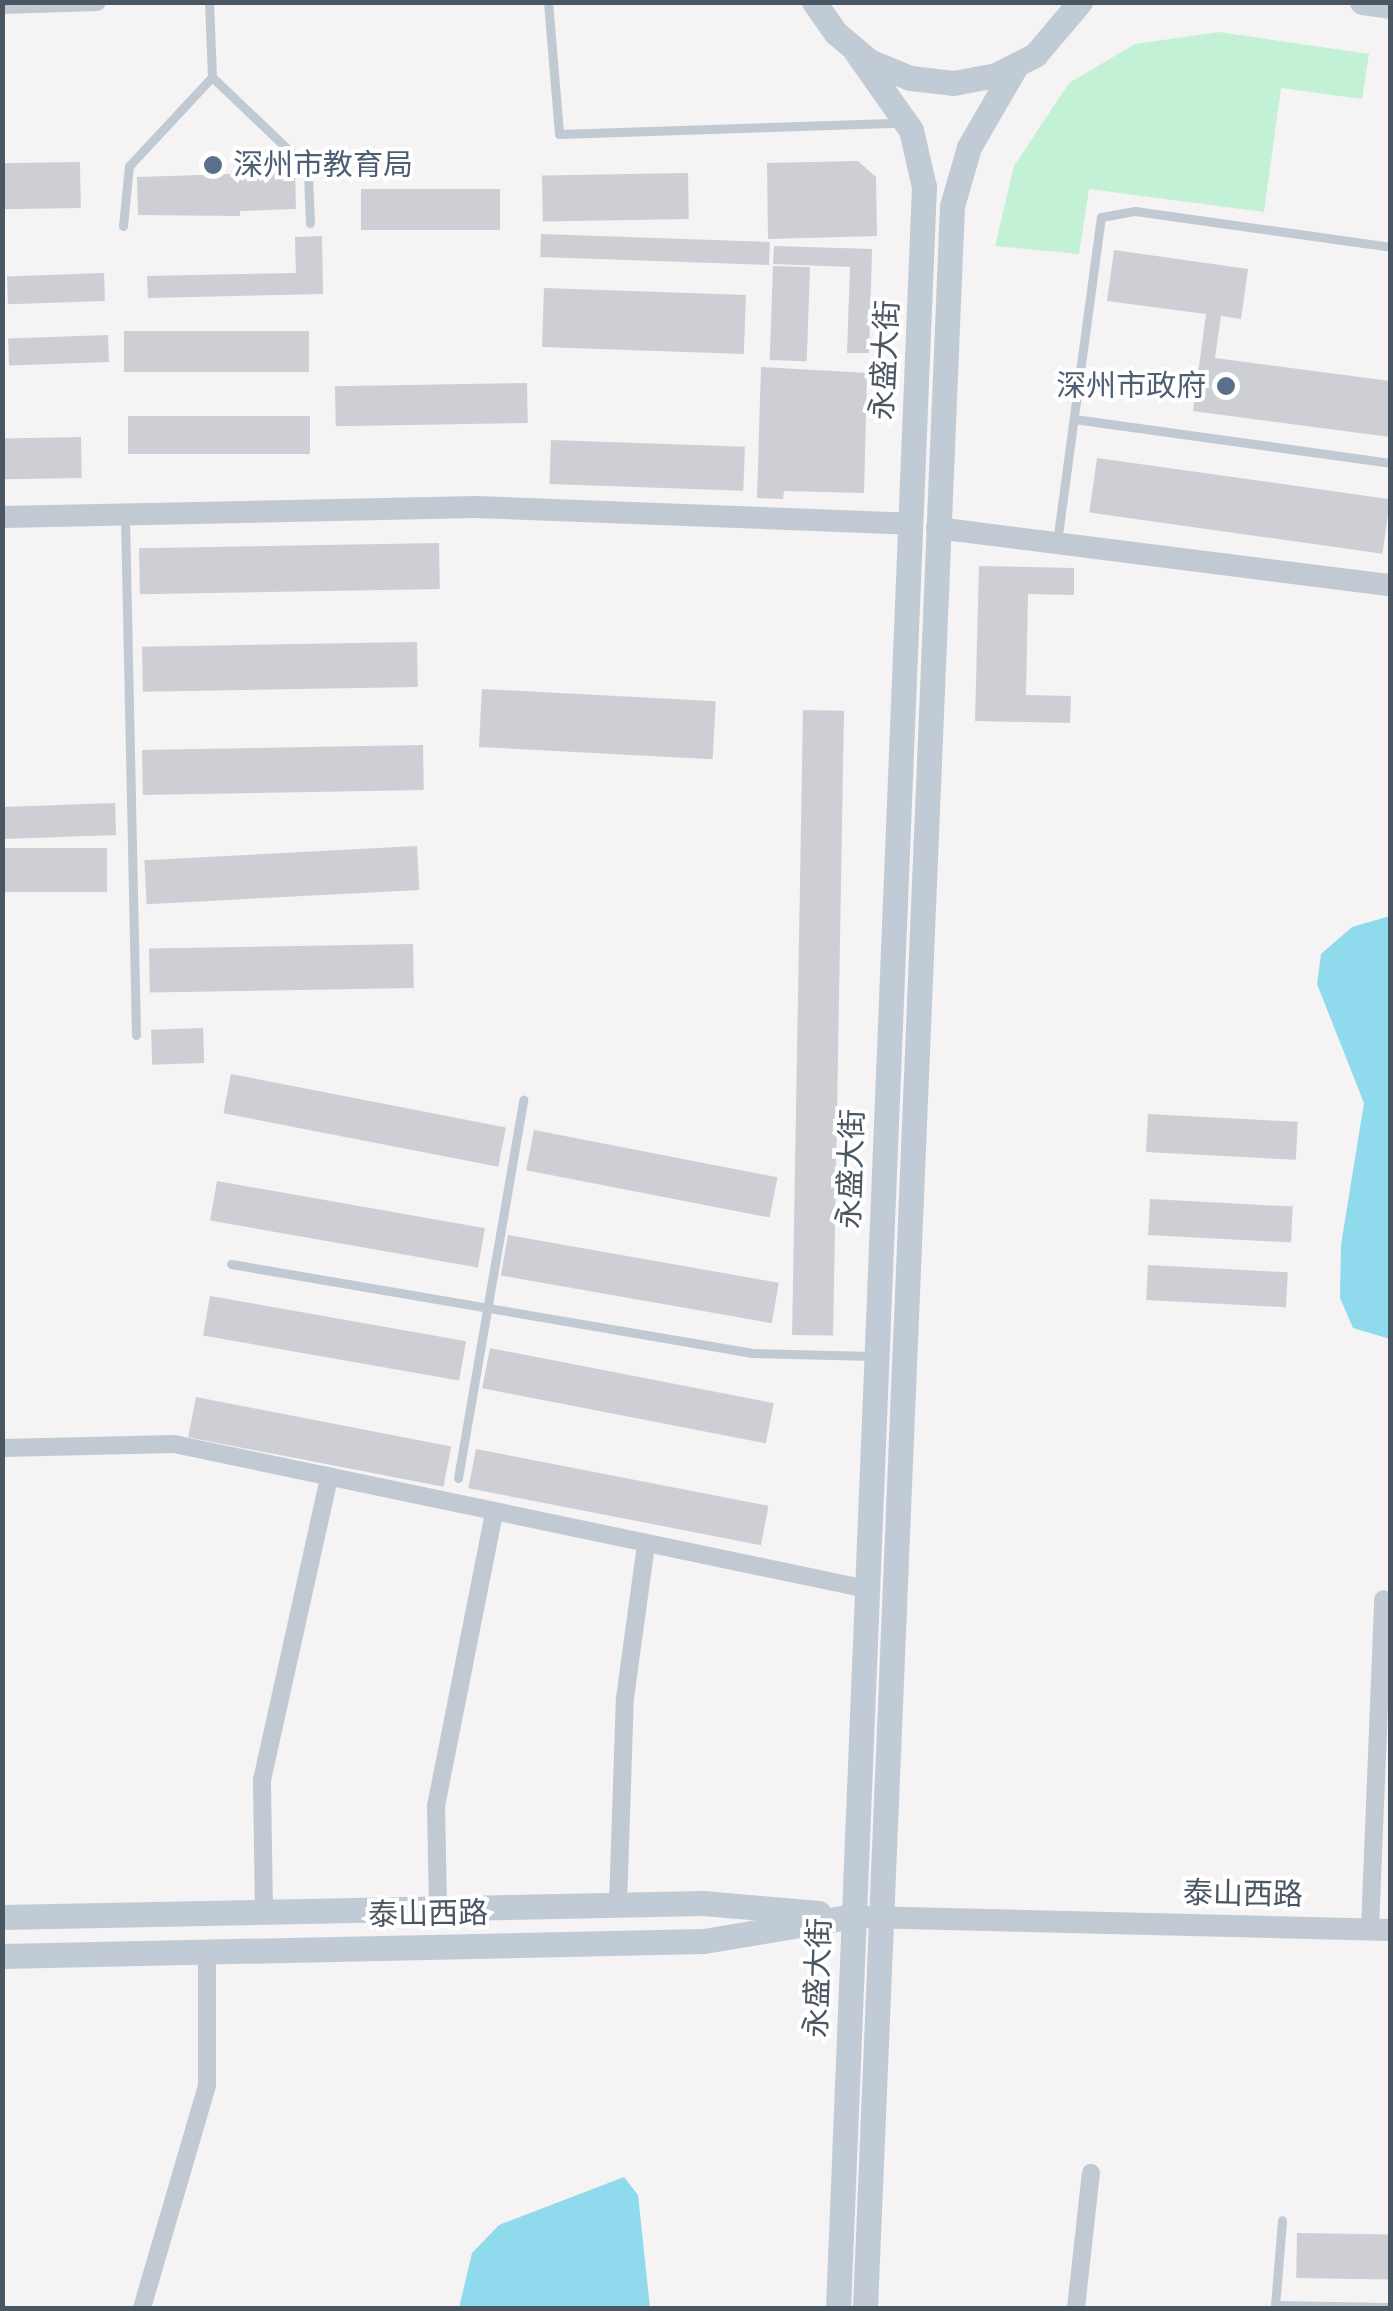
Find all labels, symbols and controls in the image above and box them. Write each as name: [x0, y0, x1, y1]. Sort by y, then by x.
place label: 深州市教育局: [233, 147, 413, 183]
marker: 深州市教育局: [202, 154, 224, 176]
street label: 永盛大街: [864, 299, 906, 421]
place label: 深州市政府: [1056, 368, 1206, 404]
marker: 深州市政府: [1215, 375, 1237, 397]
street label: 永盛大街: [831, 1108, 871, 1230]
street label: 泰山西路: [1183, 1875, 1303, 1913]
street label: 泰山西路: [368, 1895, 488, 1933]
street label: 永盛大街: [798, 1917, 838, 2039]

